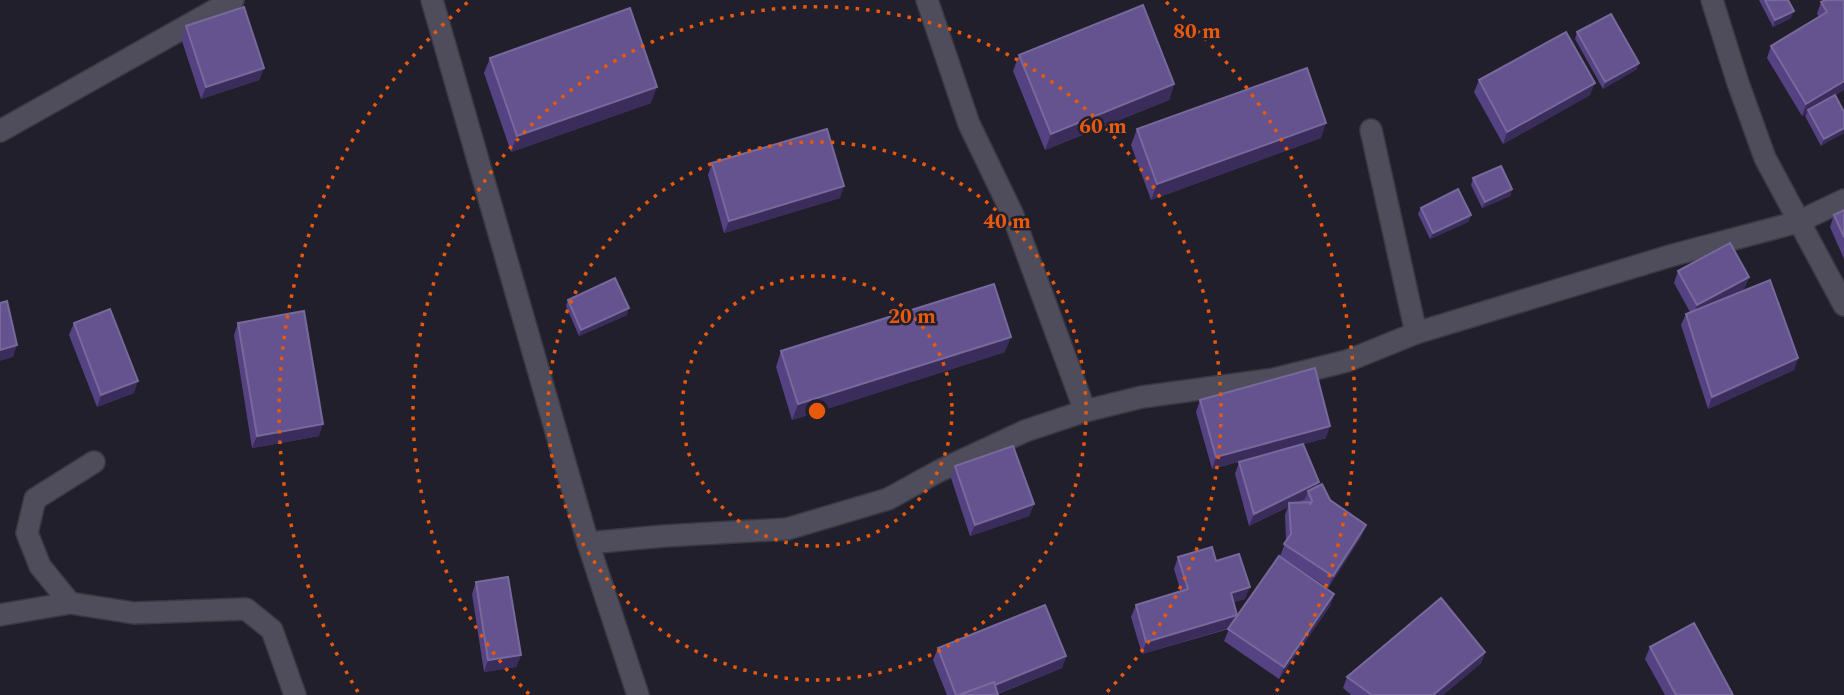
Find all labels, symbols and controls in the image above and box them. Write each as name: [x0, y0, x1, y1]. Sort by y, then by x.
text: 80 m: [1173, 16, 1221, 48]
text: 60 m: [1079, 111, 1127, 143]
text: 40 m: [983, 206, 1031, 238]
text: 20 m: [888, 301, 936, 333]
centre of rings: [805, 399, 829, 423]

